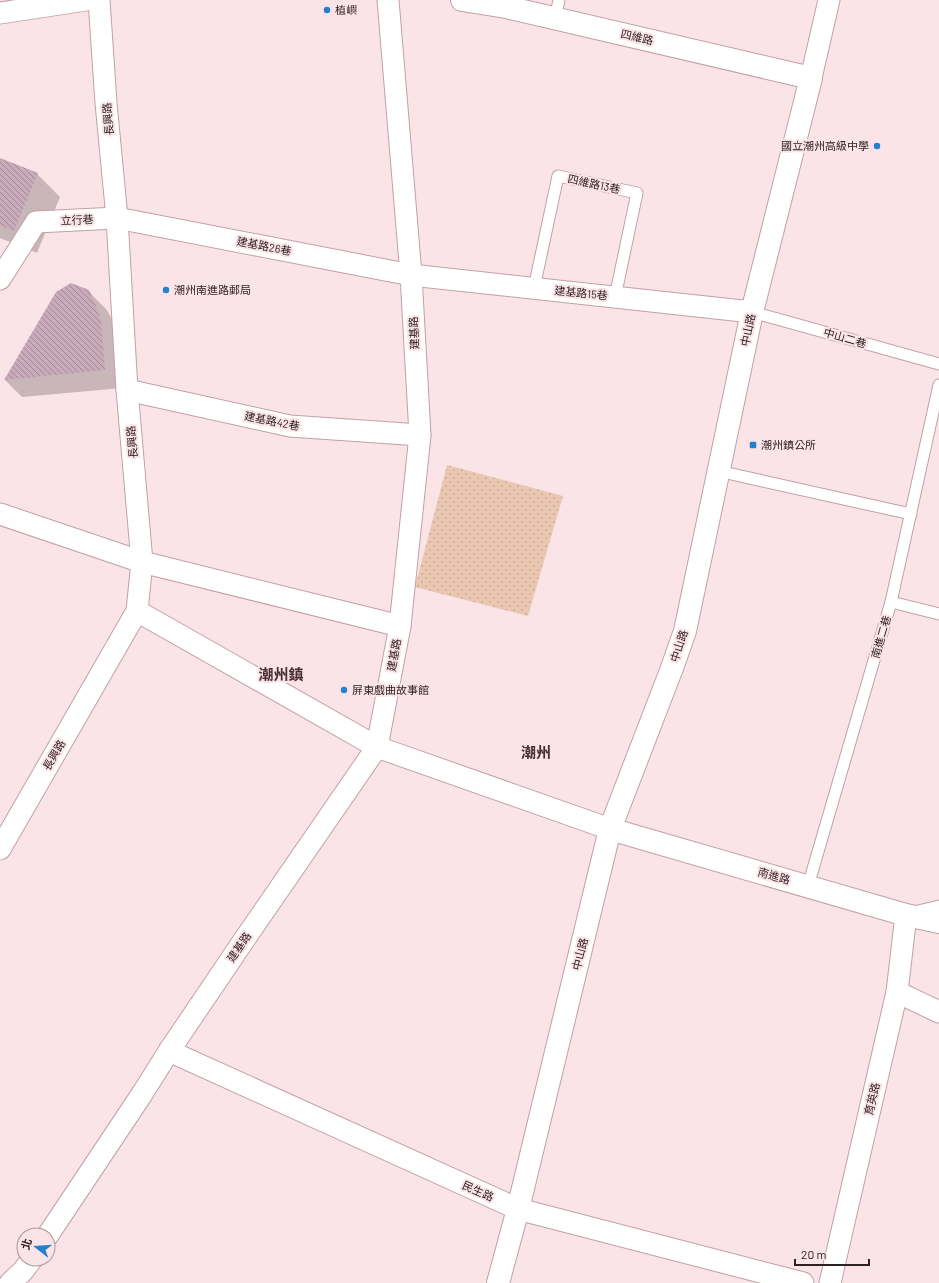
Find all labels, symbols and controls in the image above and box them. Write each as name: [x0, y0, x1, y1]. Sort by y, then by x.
place label: 植嶼: [335, 3, 357, 16]
marker: 植嶼: [322, 5, 332, 15]
street label: 四維路: [620, 26, 655, 47]
street label: 長興路: [100, 102, 115, 136]
place label: 國立潮州高級中學: [781, 139, 869, 152]
marker: 國立潮州高級中學: [872, 141, 882, 151]
street label: 四維路13巷: [567, 172, 622, 195]
street label: 立行巷: [60, 212, 94, 227]
street label: 建基路26巷: [236, 234, 293, 257]
place label: 潮州南進路郵局: [174, 283, 251, 296]
street label: 建基路15巷: [554, 283, 608, 302]
marker: 潮州南進路郵局: [161, 285, 171, 295]
street label: 中山路: [738, 312, 757, 347]
street label: 建基路: [406, 316, 421, 350]
street label: 中山二巷: [822, 325, 868, 350]
street label: 建基路42巷: [243, 409, 301, 432]
street label: 長興路: [124, 425, 139, 459]
place label: 潮州鎮公所: [761, 438, 816, 451]
marker: 潮州鎮公所: [748, 440, 758, 450]
street label: 南進二巷: [868, 614, 893, 660]
street label: 中山路: [667, 628, 690, 664]
street label: 建基路: [384, 638, 403, 672]
district label: 潮州鎮: [258, 665, 304, 683]
place label: 屏東戲曲故事館: [352, 683, 429, 696]
marker: 屏東戲曲故事館: [339, 685, 349, 695]
street label: 長興路: [40, 737, 67, 772]
district label: 潮州: [521, 743, 551, 761]
street label: 南進路: [756, 865, 792, 886]
street label: 建基路: [224, 929, 253, 964]
street label: 中山路: [569, 936, 590, 971]
street label: 育英路: [861, 1081, 882, 1116]
street label: 民生路: [460, 1178, 496, 1203]
north arrow: [16, 1227, 56, 1267]
text: 北: [18, 1237, 34, 1251]
scale bar: [795, 1241, 869, 1267]
text: 20 m: [801, 1247, 827, 1261]

